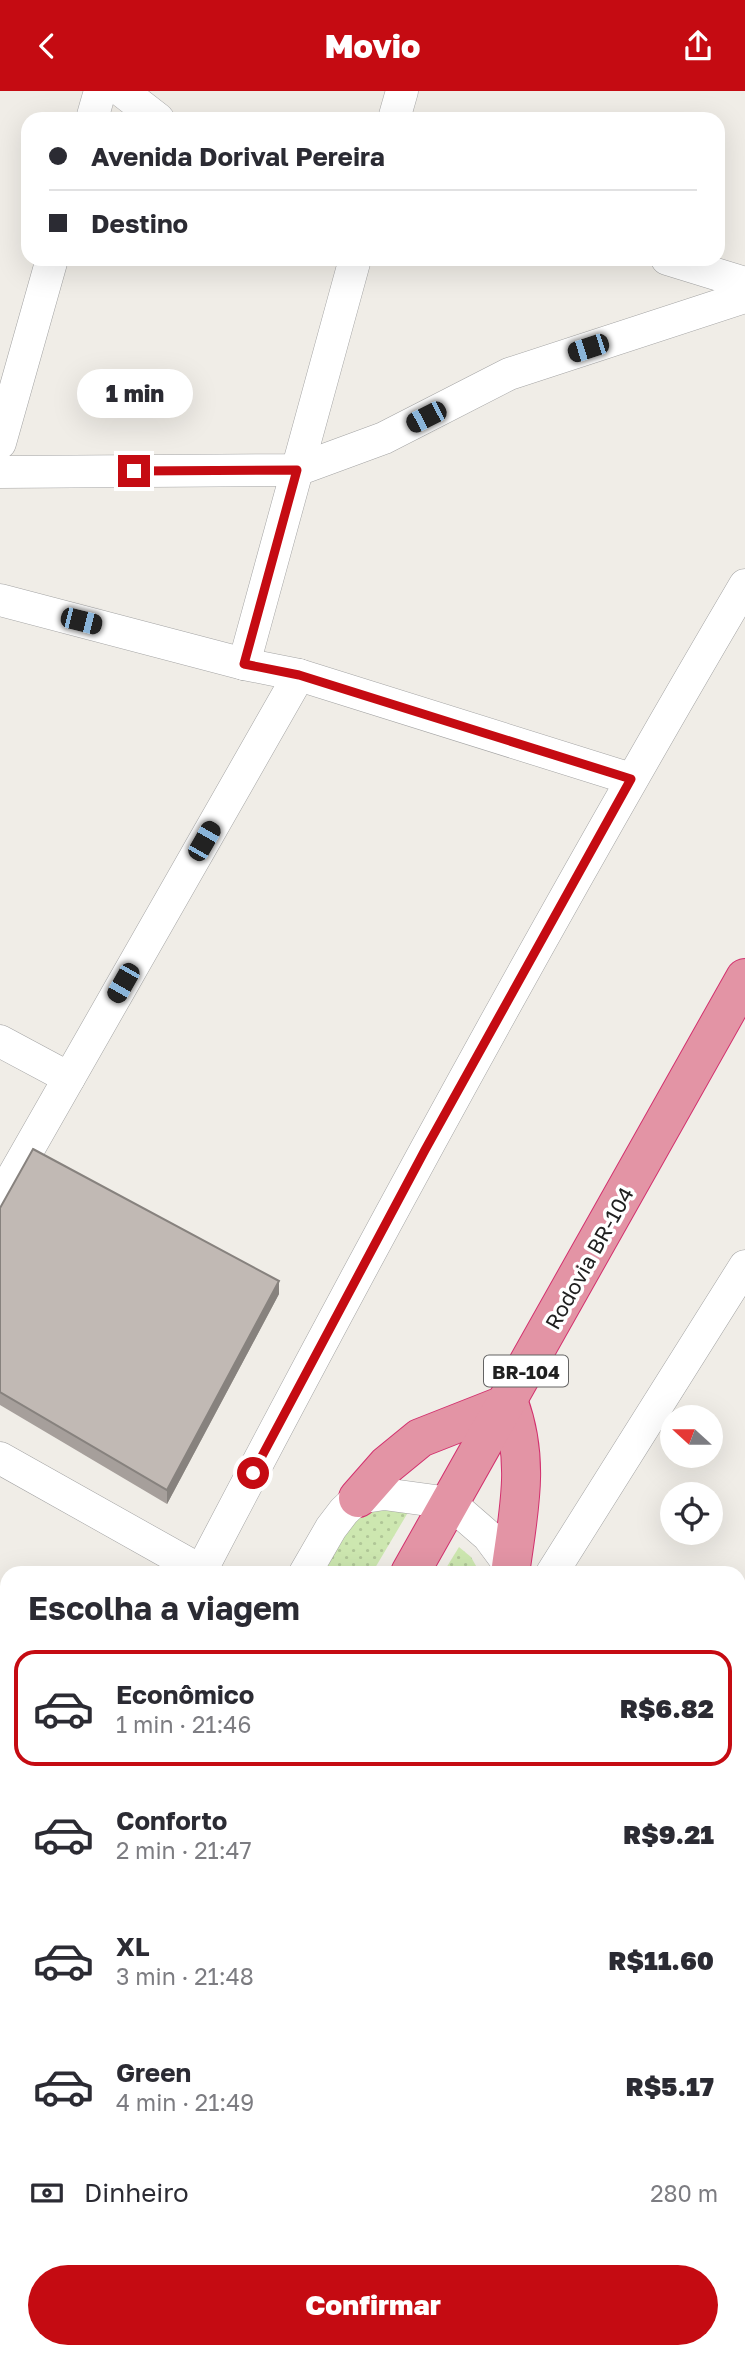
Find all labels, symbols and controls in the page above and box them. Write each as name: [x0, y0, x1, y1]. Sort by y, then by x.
icon: back: [28, 27, 66, 65]
text: Movio: [325, 27, 420, 65]
icon: share: [679, 27, 717, 65]
text: Avenida Dorival Pereira: [91, 141, 385, 172]
text: Destino: [91, 208, 188, 239]
car: [565, 332, 612, 364]
callout: 1 min: [76, 369, 192, 419]
text: 1 min: [106, 379, 164, 407]
car: [403, 398, 450, 436]
route end: [118, 455, 150, 487]
car: [59, 606, 104, 636]
car: [185, 818, 224, 864]
car: [104, 960, 143, 1006]
street label: Rodovia BR-104: [539, 1182, 639, 1334]
road number: BR-104: [484, 1355, 568, 1387]
north arrow: [660, 1405, 723, 1468]
map controls: [660, 1405, 723, 1545]
route start: [237, 1457, 269, 1489]
button: locate: [660, 1482, 723, 1545]
text: Escolha a viagem: [28, 1589, 300, 1627]
icon: car: [32, 1677, 95, 1740]
text: Econômico: [116, 1679, 254, 1710]
text: R$6.82: [620, 1693, 714, 1724]
text: 1 min · 21:46: [116, 1710, 251, 1738]
icon: car: [32, 1803, 95, 1866]
text: Conforto: [116, 1805, 227, 1836]
text: R$9.21: [623, 1819, 714, 1850]
text: 2 min · 21:47: [116, 1836, 252, 1864]
icon: car: [32, 1929, 95, 1992]
text: XL: [116, 1931, 150, 1962]
text: R$11.60: [608, 1945, 714, 1976]
text: 3 min · 21:48: [116, 1962, 254, 1990]
icon: car: [32, 2055, 95, 2118]
text: Green: [116, 2057, 191, 2088]
text: R$5.17: [625, 2071, 714, 2102]
text: 4 min · 21:49: [116, 2088, 254, 2116]
icon: cash: [28, 2174, 66, 2212]
text: Dinheiro: [84, 2177, 189, 2208]
text: 280 m: [650, 2179, 718, 2207]
button: Confirmar: [28, 2265, 718, 2345]

